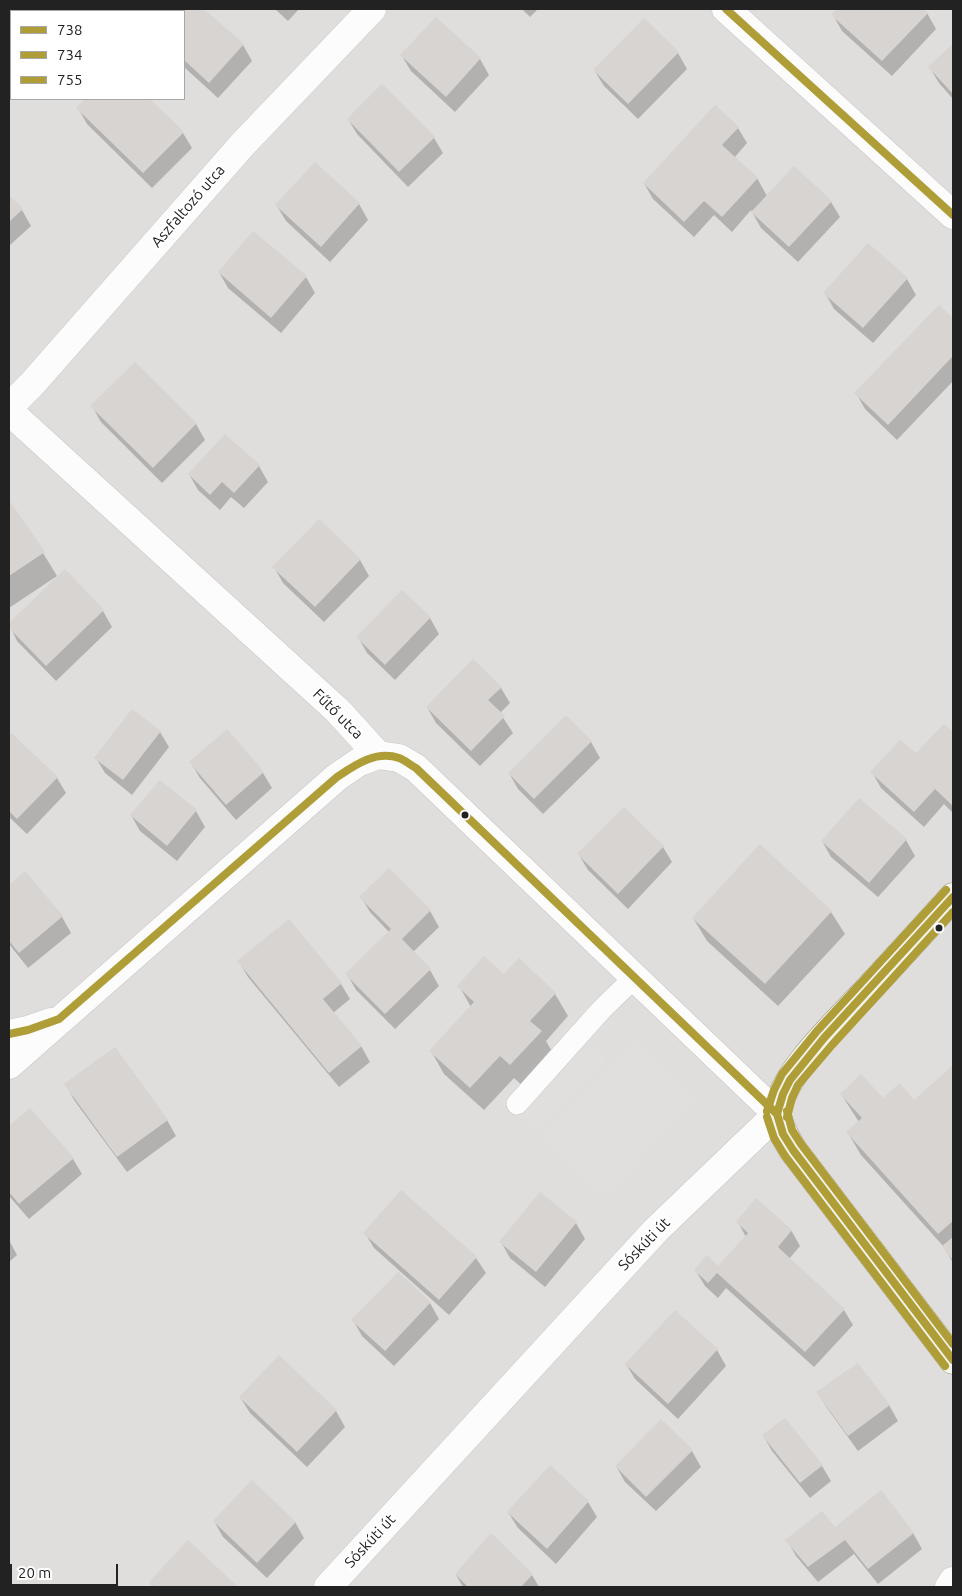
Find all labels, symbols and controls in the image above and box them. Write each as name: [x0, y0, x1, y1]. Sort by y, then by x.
legend: [10, 10, 185, 100]
text: 738: [57, 21, 82, 38]
text: 734: [57, 46, 82, 63]
text: 755: [57, 71, 82, 88]
street label: Aszfaltozó utca: [147, 161, 229, 251]
street label: Fűtő utca: [309, 685, 367, 743]
unlabelled marker: [460, 810, 470, 820]
unlabelled marker: [934, 923, 944, 933]
street label: Sóskúti út: [614, 1214, 674, 1274]
street label: Sóskúti út: [341, 1510, 399, 1572]
scale bar: [12, 1554, 120, 1586]
text: 20 m: [18, 1564, 51, 1581]

